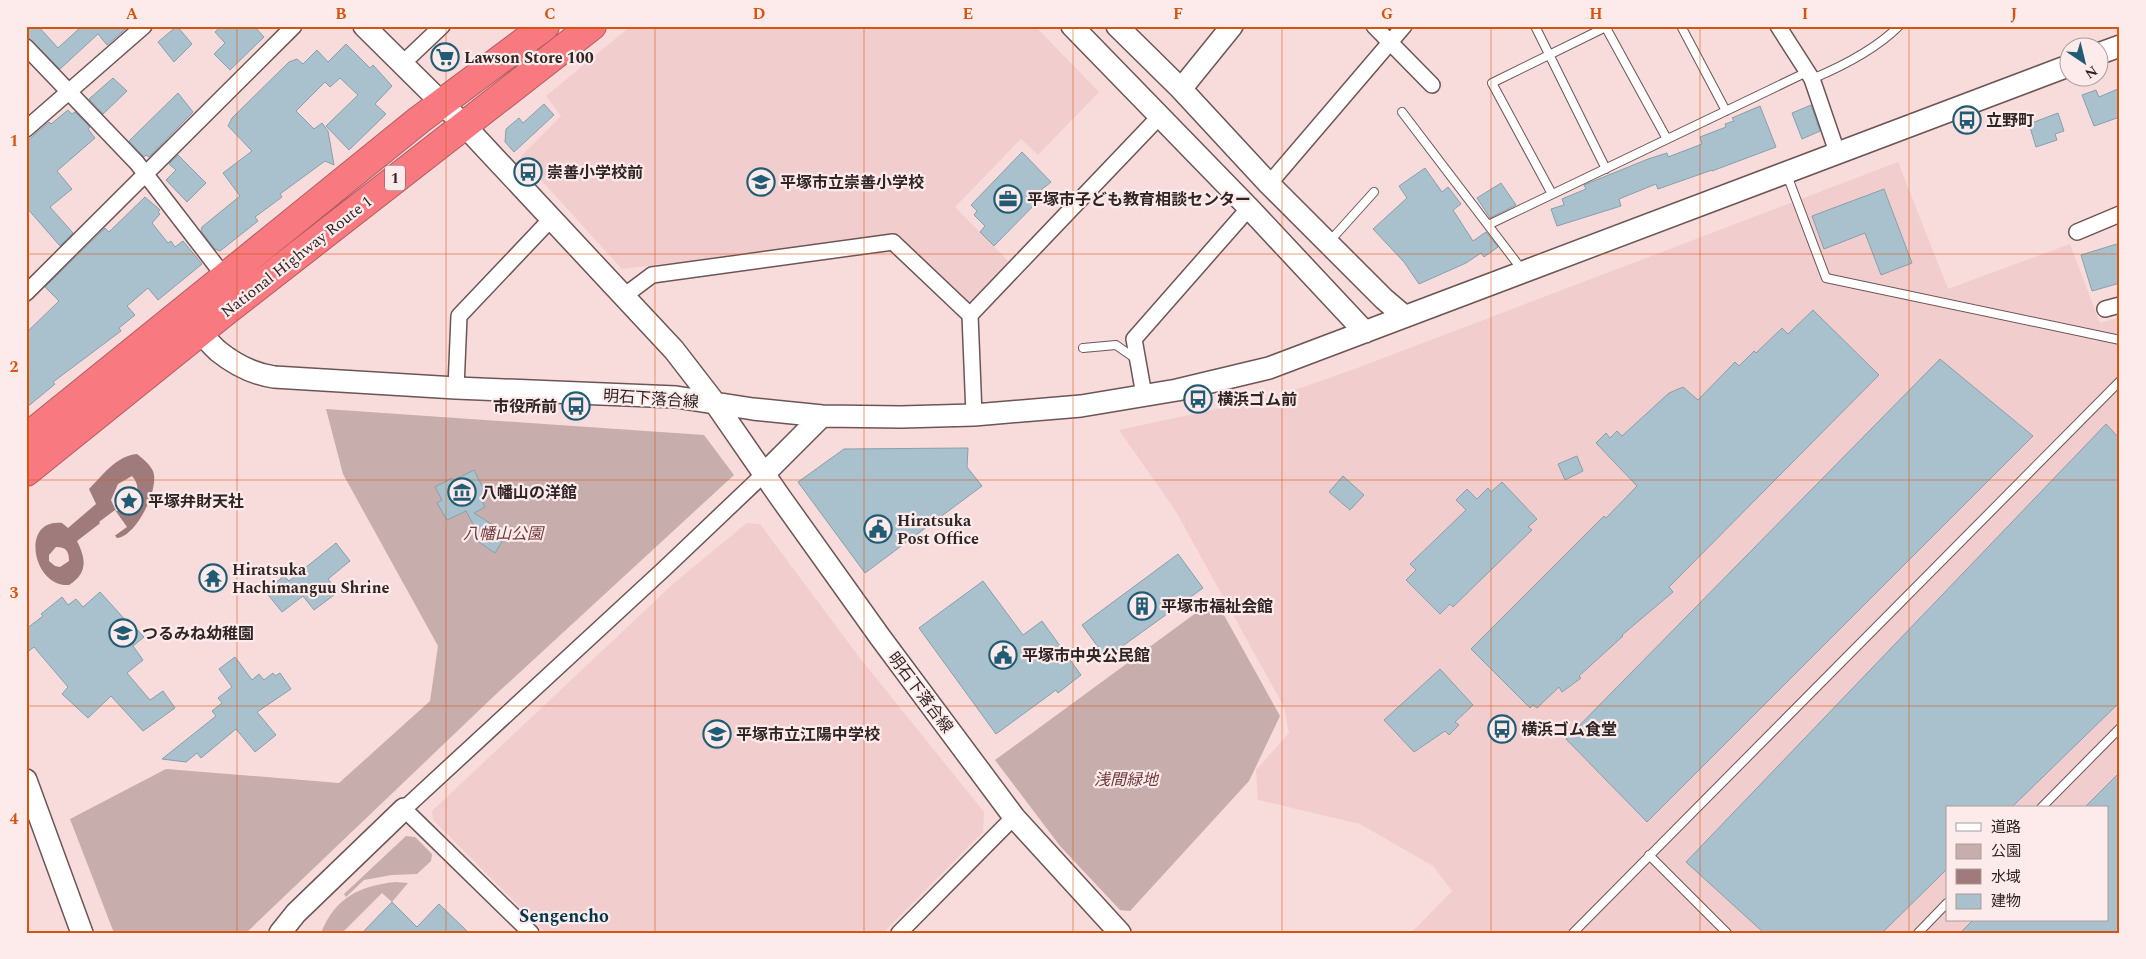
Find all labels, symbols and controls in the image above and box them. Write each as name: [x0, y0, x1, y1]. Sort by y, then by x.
text: A: [126, 2, 139, 26]
text: B: [335, 2, 347, 26]
text: C: [544, 2, 556, 26]
text: D: [753, 2, 766, 26]
text: E: [963, 2, 973, 26]
text: F: [1173, 2, 1183, 26]
text: G: [1381, 2, 1393, 26]
text: H: [1589, 2, 1603, 26]
text: I: [1802, 2, 1808, 26]
text: J: [2011, 2, 2018, 26]
north arrow: [2058, 38, 2108, 88]
supermarket icon: Lawson Store 100: [430, 42, 460, 72]
place label: Lawson Store 100: [464, 46, 594, 70]
text: N: [2080, 60, 2102, 84]
bus stop icon: 立野町: [1952, 105, 1982, 135]
place label: 立野町: [1986, 109, 2034, 133]
text: 1: [10, 129, 18, 153]
bus stop icon: 崇善小学校前: [513, 157, 543, 187]
place label: 崇善小学校前: [547, 161, 643, 185]
road number: 1: [385, 166, 405, 190]
school or university icon: 平塚市立崇善小学校: [746, 167, 776, 197]
place label: 平塚市立崇善小学校: [780, 171, 924, 195]
office icon: 平塚市子ども教育相談センター: [993, 184, 1023, 214]
place label: 平塚市子ども教育相談センター: [1027, 188, 1251, 212]
street label: National Highway Route 1: [216, 190, 377, 324]
text: 2: [10, 355, 19, 379]
street label: 明石下落合線: [602, 384, 700, 414]
bus stop icon: 横浜ゴム前: [1183, 384, 1213, 414]
place label: 横浜ゴム前: [1217, 388, 1297, 412]
bus stop icon: 市役所前: [561, 391, 591, 421]
place label: 市役所前: [493, 395, 557, 419]
museum icon: 八幡山の洋館: [447, 477, 477, 507]
place label: 八幡山の洋館: [481, 481, 577, 505]
place icon: 平塚弁財天社: [114, 486, 144, 516]
place label: 平塚弁財天社: [148, 490, 244, 514]
place label: Hiratsuka Post Office: [897, 509, 979, 551]
public building icon: Hiratsuka Post Office: [863, 514, 893, 544]
park label: 八幡山公園: [463, 522, 545, 546]
place label: Hiratsuka Hachimanguu Shrine: [232, 558, 390, 600]
temple icon: Hiratsuka Hachimanguu Shrine: [198, 563, 228, 593]
text: 3: [10, 581, 19, 605]
building icon: 平塚市福祉会館: [1127, 591, 1157, 621]
place label: 平塚市福祉会館: [1161, 595, 1273, 619]
school or university icon: つるみね幼稚園: [108, 618, 138, 648]
place label: つるみね幼稚園: [142, 622, 254, 646]
public building icon: 平塚市中央公民館: [988, 640, 1018, 670]
place label: 平塚市中央公民館: [1022, 644, 1150, 668]
street label: 明石下落合線: [882, 647, 959, 738]
bus stop icon: 横浜ゴム食堂: [1487, 714, 1517, 744]
place label: 横浜ゴム食堂: [1521, 718, 1617, 742]
school or university icon: 平塚市立江陽中学校: [702, 719, 732, 749]
place label: 平塚市立江陽中学校: [736, 723, 880, 747]
park label: 浅間緑地: [1094, 768, 1160, 792]
legend: [1946, 806, 2108, 922]
text: 4: [10, 807, 19, 831]
text: 道路: [1991, 816, 2021, 839]
text: 公園: [1991, 840, 2021, 863]
text: 水域: [1991, 866, 2021, 889]
text: 建物: [1991, 890, 2021, 913]
district label: Sengencho: [519, 903, 609, 930]

